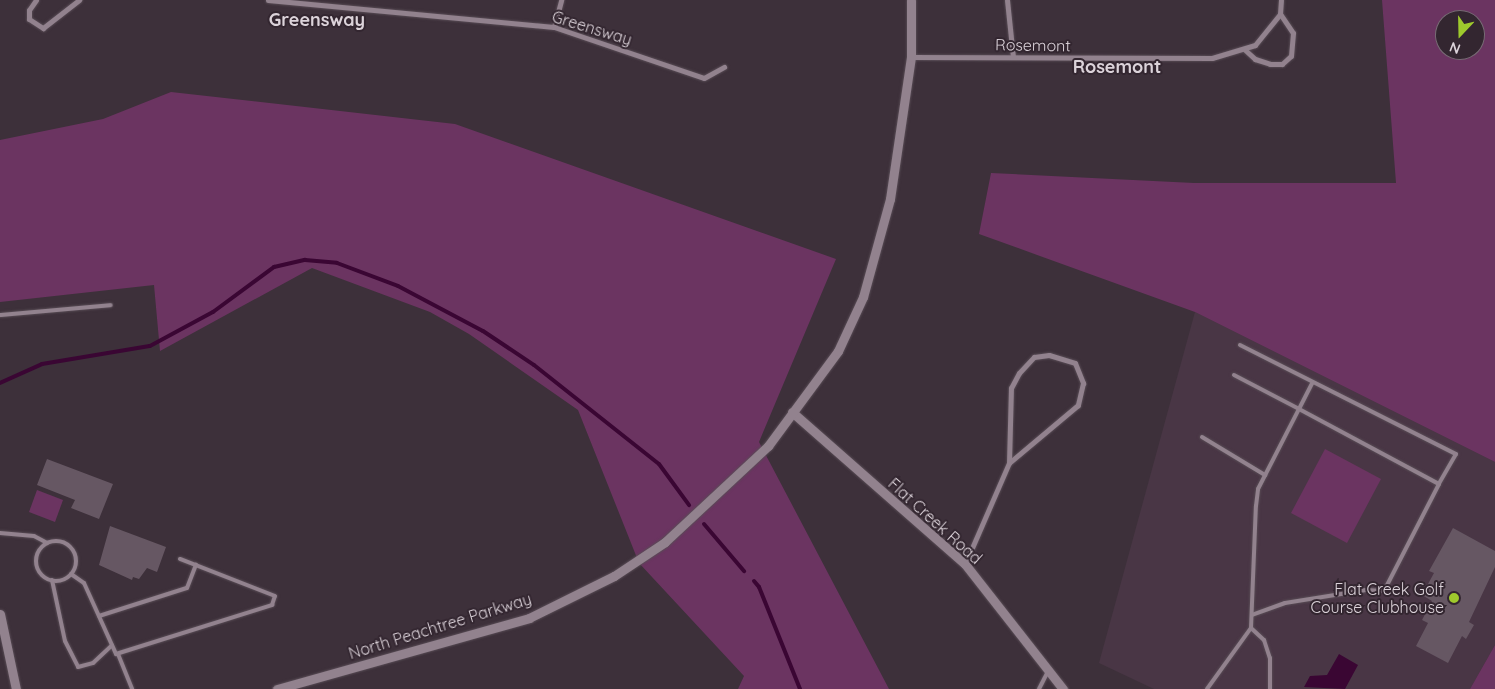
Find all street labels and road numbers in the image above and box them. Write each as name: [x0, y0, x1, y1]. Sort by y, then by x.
street label: Greensway: [550, 7, 634, 49]
street label: Rosemont: [995, 35, 1071, 55]
street label: Flat Creek Road: [884, 474, 986, 568]
street label: North Peachtree Parkway: [346, 589, 534, 663]

